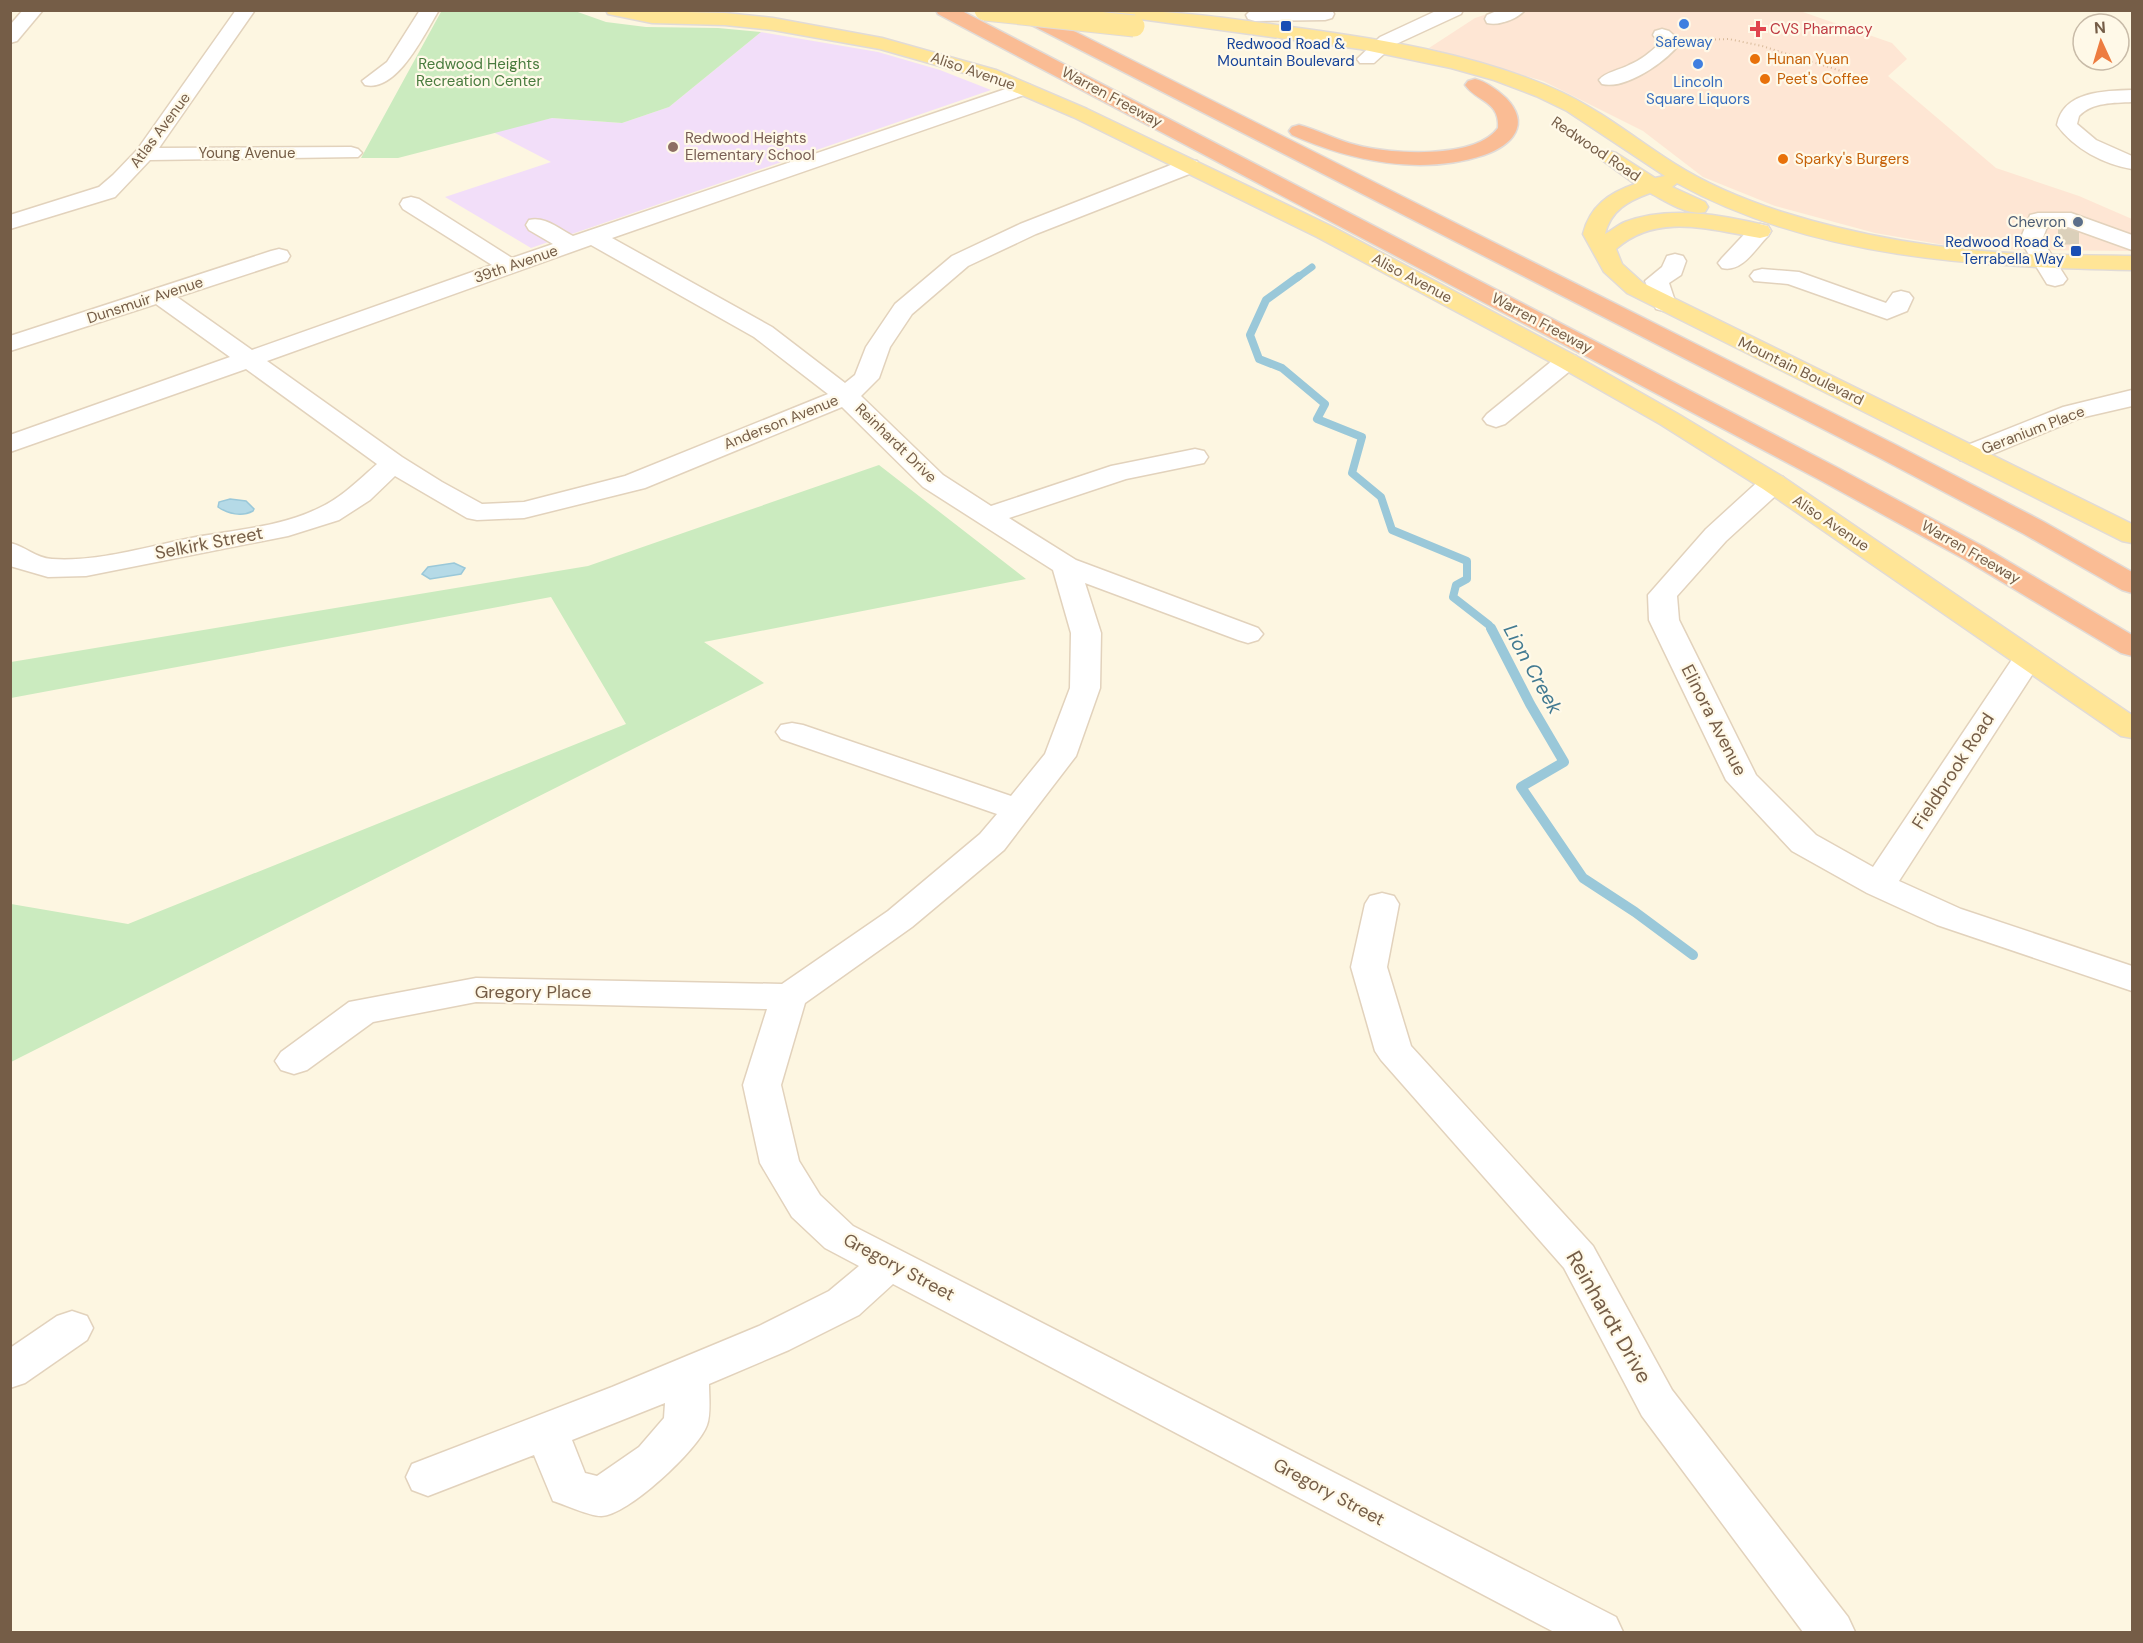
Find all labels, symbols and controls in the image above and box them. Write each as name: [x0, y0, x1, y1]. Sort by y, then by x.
north arrow: [2071, 12, 2131, 72]
marker: Safeway: [1677, 17, 1691, 31]
text: N: [2093, 17, 2107, 38]
marker: Redwood Road & Mountain Boulevard: [1279, 19, 1293, 33]
place label: CVS Pharmacy: [1770, 19, 1873, 39]
marker: CVS Pharmacy: [1751, 22, 1765, 36]
place label: Safeway: [1655, 32, 1713, 52]
place label: Redwood Road & Mountain Boulevard: [1217, 34, 1355, 71]
street label: Aliso Avenue: [928, 47, 1018, 95]
place label: Hunan Yuan: [1767, 49, 1849, 69]
marker: Hunan Yuan: [1748, 52, 1762, 66]
park label: Redwood Heights Recreation Center: [416, 54, 542, 91]
marker: Lincoln Square Liquors: [1691, 57, 1705, 71]
street label: Warren Freeway: [1058, 62, 1166, 132]
place label: Peet's Coffee: [1777, 69, 1868, 89]
place label: Lincoln Square Liquors: [1646, 72, 1750, 109]
marker: Peet's Coffee: [1758, 72, 1772, 86]
street label: Atlas Avenue: [125, 88, 195, 172]
street label: Redwood Road: [1547, 112, 1645, 186]
place label: Redwood Heights Elementary School: [685, 128, 815, 165]
marker: Redwood Heights Elementary School: [666, 140, 680, 154]
street label: Young Avenue: [199, 143, 295, 163]
place label: Sparky's Burgers: [1795, 149, 1909, 169]
marker: Sparky's Burgers: [1776, 152, 1790, 166]
place label: Chevron: [2008, 212, 2066, 232]
marker: Chevron: [2071, 215, 2085, 229]
place label: Redwood Road & Terrabella Way: [1945, 232, 2065, 269]
street label: 39th Avenue: [471, 240, 561, 288]
marker: Redwood Road & Terrabella Way: [2069, 244, 2083, 258]
street label: Aliso Avenue: [1368, 248, 1456, 308]
street label: Dunsmuir Avenue: [84, 272, 206, 328]
street label: Warren Freeway: [1488, 288, 1596, 358]
street label: Mountain Boulevard: [1735, 332, 1867, 410]
street label: Anderson Avenue: [721, 390, 841, 454]
street label: Reinhardt Drive: [851, 399, 941, 487]
street label: Geranium Place: [1978, 401, 2088, 459]
street label: Aliso Avenue: [1789, 490, 1873, 556]
street label: Warren Freeway: [1918, 515, 2025, 589]
street label: Selkirk Street: [153, 521, 265, 565]
water label: Lion Creek: [1498, 619, 1569, 719]
street label: Elinora Avenue: [1676, 660, 1752, 780]
street label: Fieldbrook Road: [1906, 708, 2000, 834]
street label: Gregory Place: [475, 980, 591, 1004]
street label: Gregory Street: [839, 1228, 959, 1306]
street label: Reinhardt Drive: [1560, 1246, 1658, 1388]
street label: Gregory Street: [1269, 1453, 1389, 1531]

